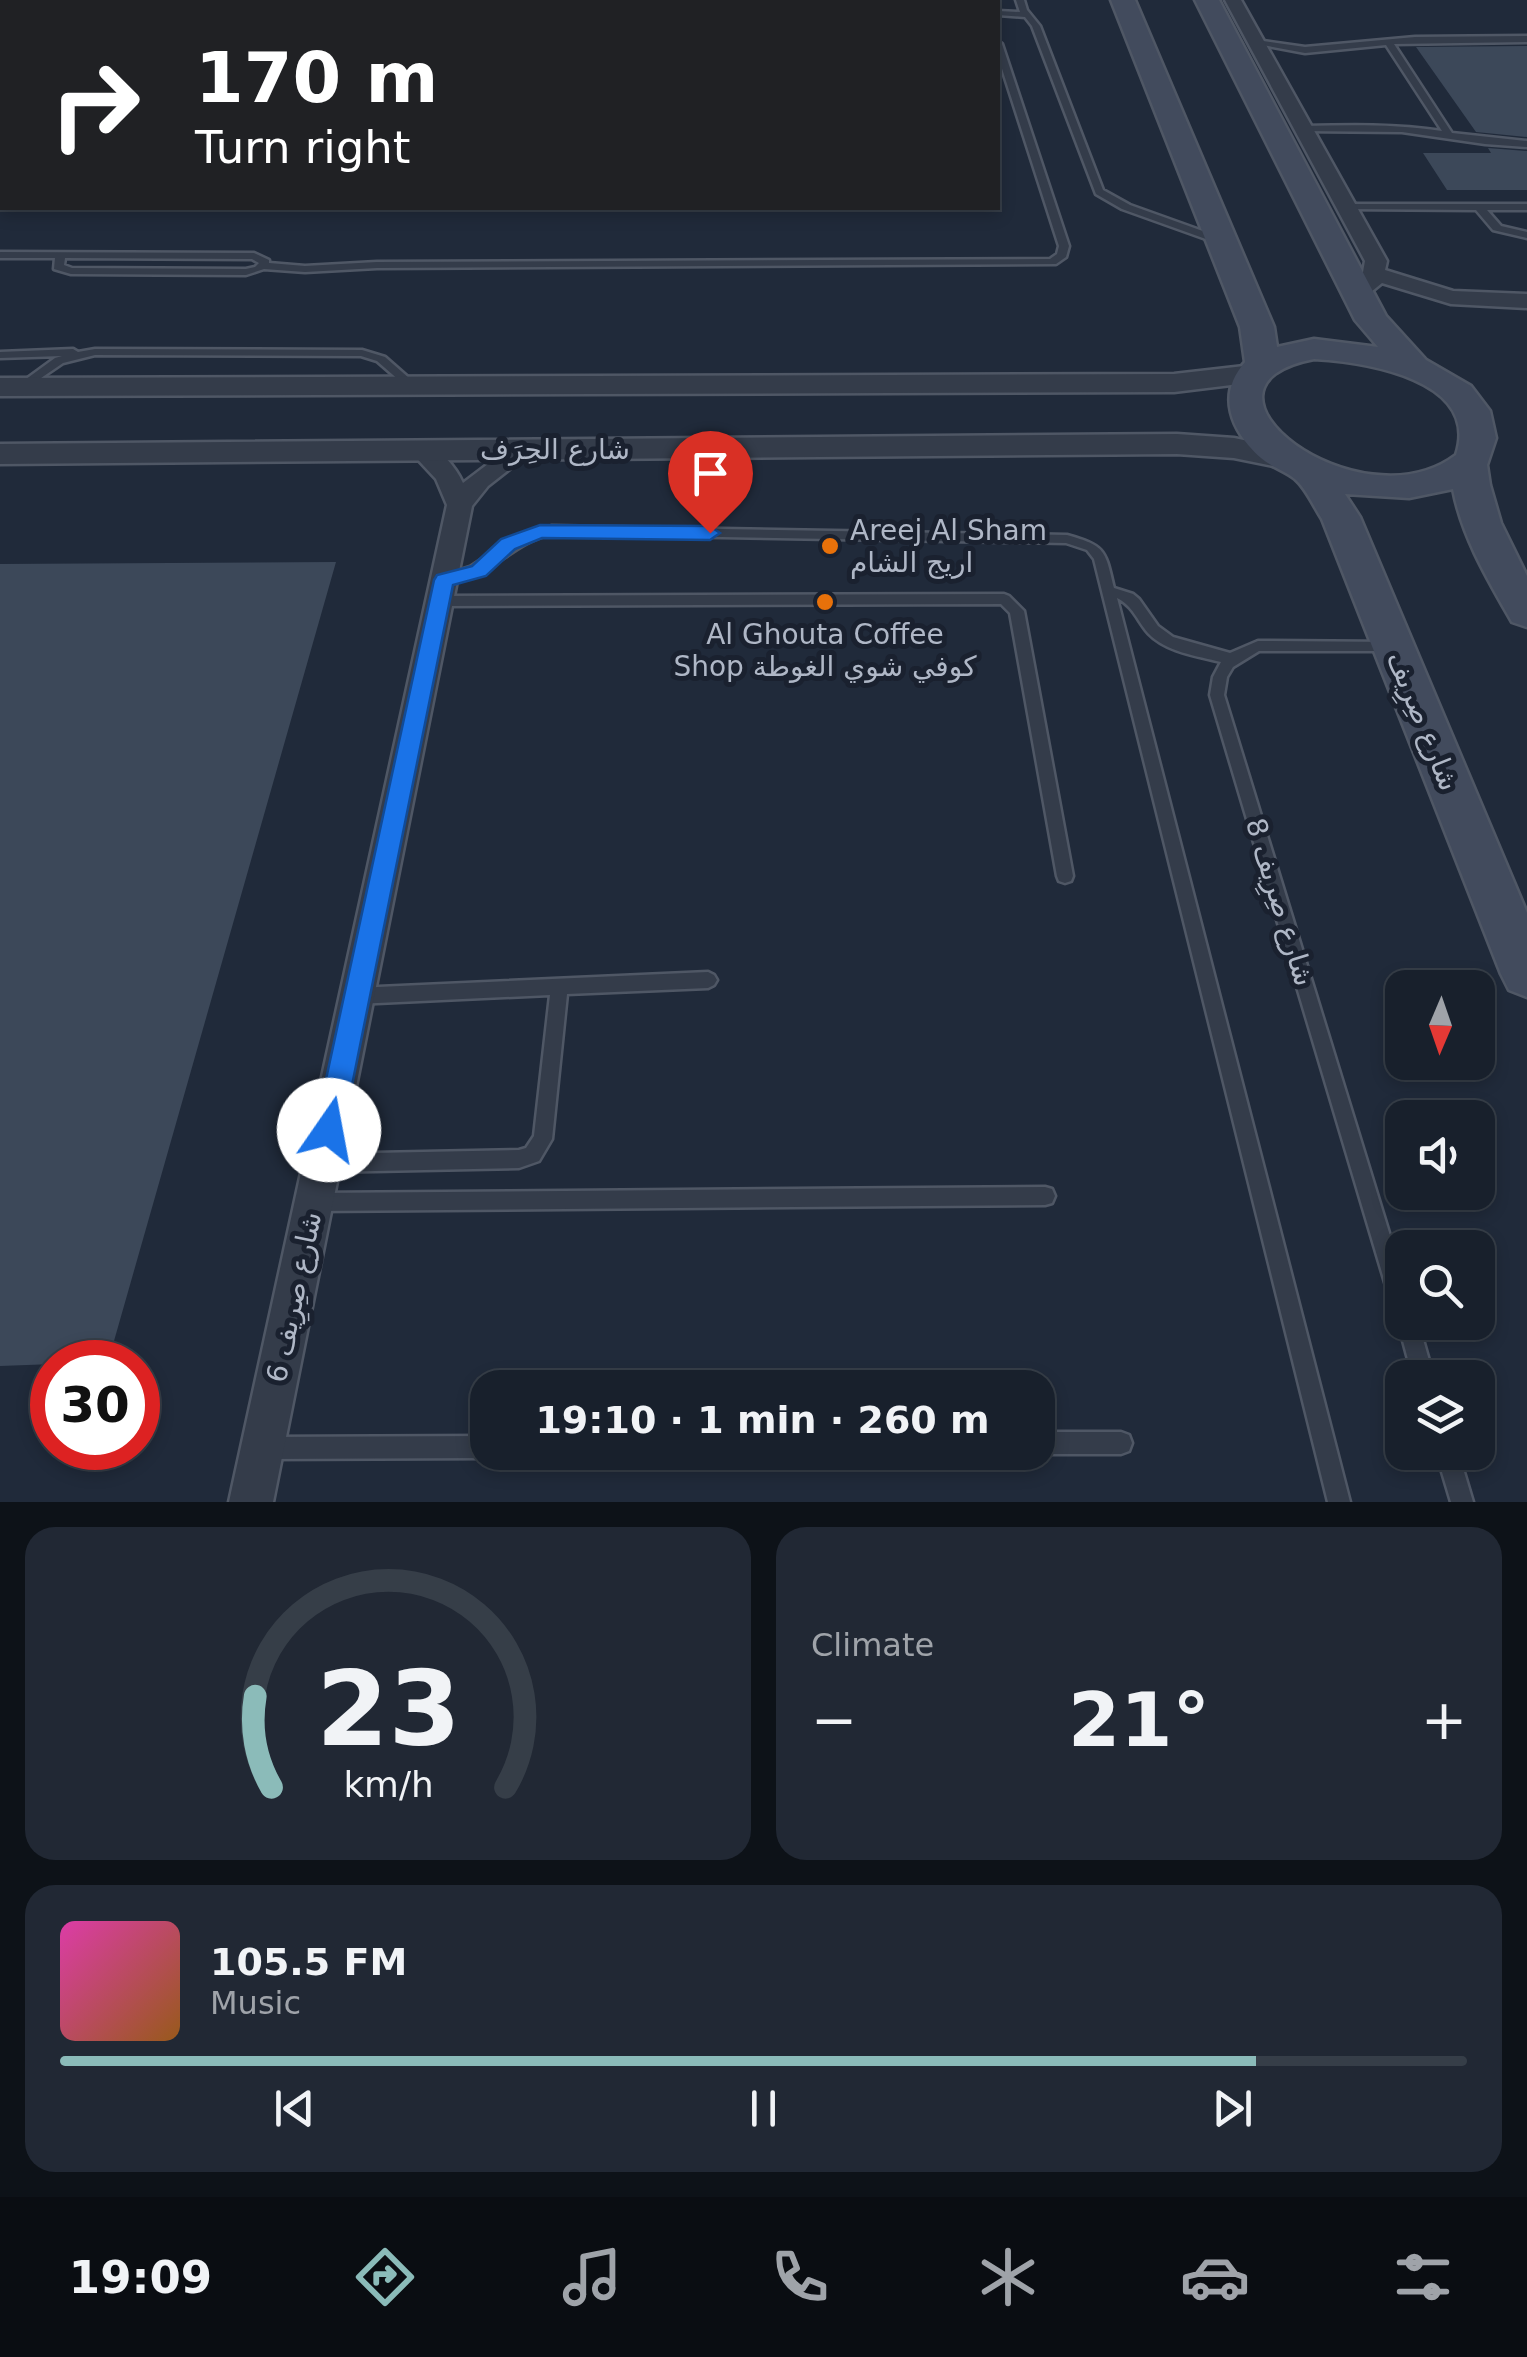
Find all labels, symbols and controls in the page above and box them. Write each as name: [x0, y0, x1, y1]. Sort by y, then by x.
text: 170 m: [195, 37, 438, 119]
icon: right: [30, 40, 160, 170]
text: Turn right: [195, 121, 410, 174]
pin: [668, 431, 753, 534]
street label: شارع الحِرَف: [480, 433, 630, 466]
icon: arrive: [683, 446, 738, 501]
place label: Areej Al Sham اريج الشام: [850, 514, 1047, 579]
marker: Areej Al Sham اريج الشام: [819, 535, 841, 557]
marker: Al Ghouta Coffee Shop كوفي شوي الغوطة: [814, 591, 836, 613]
place label: Al Ghouta Coffee Shop كوفي شوي الغوطة: [673, 618, 977, 683]
street label: شارع صِرِيف: [1377, 647, 1466, 797]
street label: شارع صِرِيف 8: [1235, 814, 1321, 991]
north arrow: [1385, 970, 1495, 1080]
map controls: [1385, 970, 1495, 1470]
position arrow: [277, 1078, 381, 1182]
button: sound: [1385, 1100, 1495, 1210]
street label: شارع صِرِيف 6: [260, 1209, 332, 1386]
button: search: [1385, 1230, 1495, 1340]
speed limit sign: 30: [30, 1340, 160, 1470]
button: layers: [1385, 1360, 1495, 1470]
text: 19:10 · 1 min · 260 m: [535, 1398, 990, 1442]
text: Climate: [811, 1626, 934, 1664]
text: 23: [316, 1648, 460, 1770]
text: 21°: [1068, 1676, 1210, 1764]
text: −: [811, 1688, 857, 1752]
text: +: [1421, 1688, 1467, 1752]
text: km/h: [343, 1764, 433, 1805]
text: 105.5 FM: [210, 1940, 407, 1984]
text: Music: [210, 1984, 301, 2022]
icon: previous: [267, 2081, 322, 2136]
icon: pause: [736, 2081, 791, 2136]
icon: next: [1205, 2081, 1260, 2136]
icon: directions: [350, 2242, 420, 2312]
icon: music: [557, 2242, 627, 2312]
icon: phone: [765, 2242, 835, 2312]
icon: climate: [973, 2242, 1043, 2312]
icon: car: [1180, 2242, 1250, 2312]
icon: filters: [1388, 2242, 1458, 2312]
text: 19:09: [69, 2251, 212, 2304]

